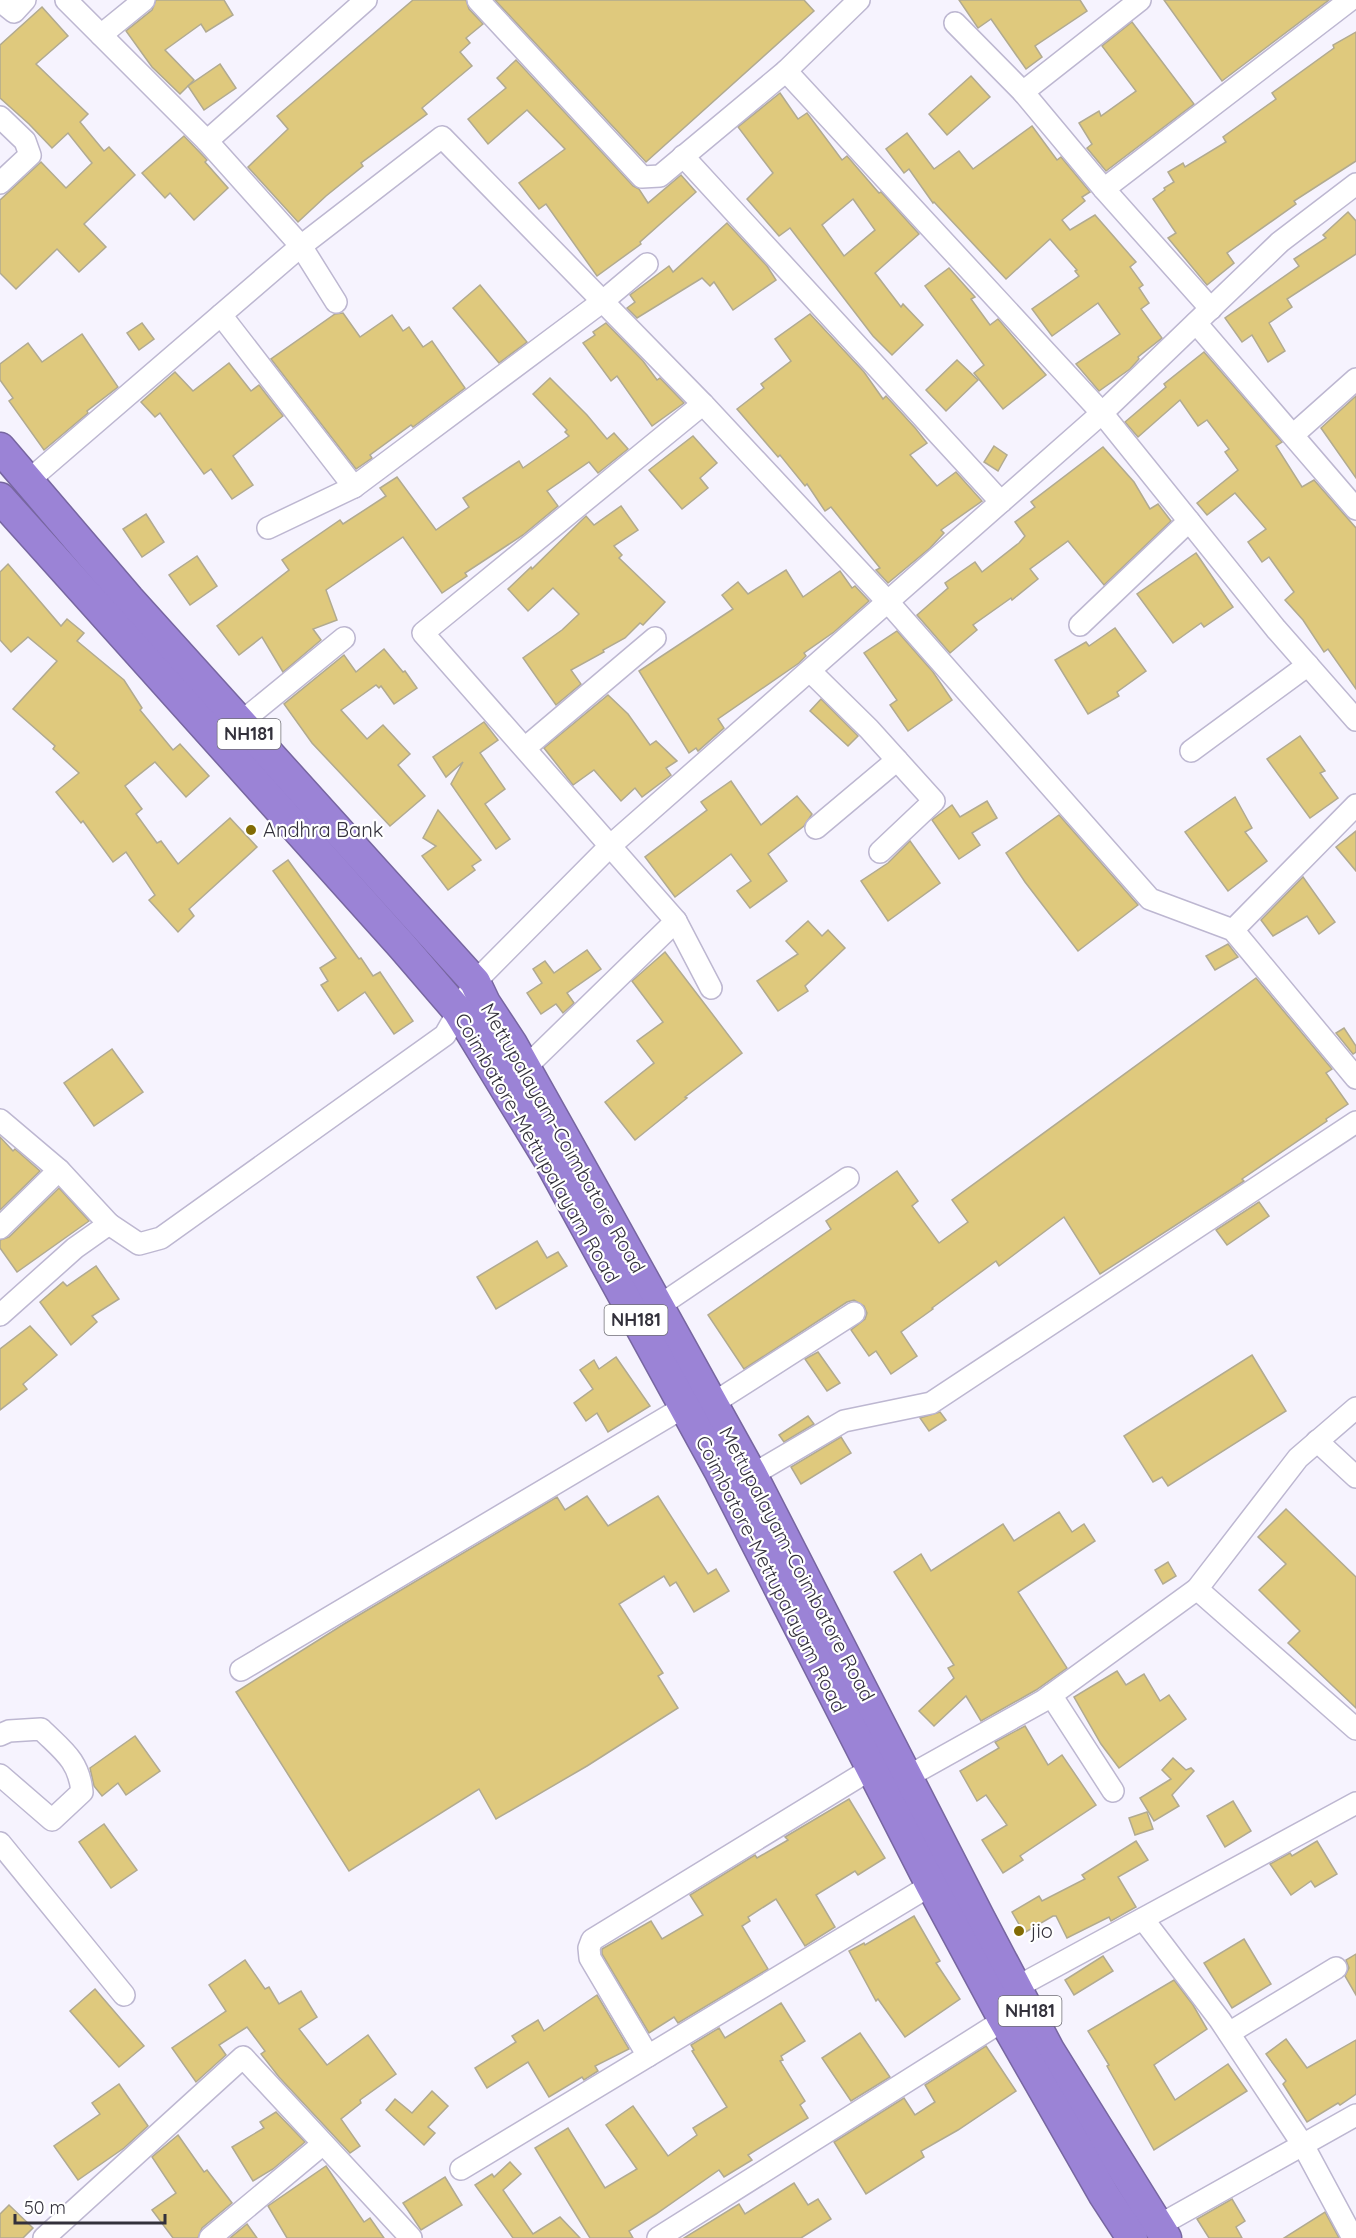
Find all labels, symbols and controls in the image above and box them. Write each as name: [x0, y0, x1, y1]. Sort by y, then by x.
road number: NH181: [218, 719, 280, 749]
place label: Andhra Bank: [263, 817, 383, 842]
marker: Andhra Bank: [244, 823, 258, 837]
street label: Mettupalayam-Coimbatore Road: [476, 998, 651, 1277]
street label: Coimbatore-Mettupalayam Road: [450, 1008, 625, 1287]
road number: NH181: [604, 1305, 668, 1335]
street label: Mettupalayam-Coimbatore Road: [714, 1422, 881, 1705]
street label: Coimbatore-Mettupalayam Road: [690, 1431, 852, 1716]
place label: jio: [1030, 1918, 1053, 1943]
marker: jio: [1012, 1924, 1026, 1938]
road number: NH181: [998, 1996, 1062, 2026]
scale bar: [15, 2187, 165, 2225]
text: 50 m: [24, 2196, 66, 2219]

